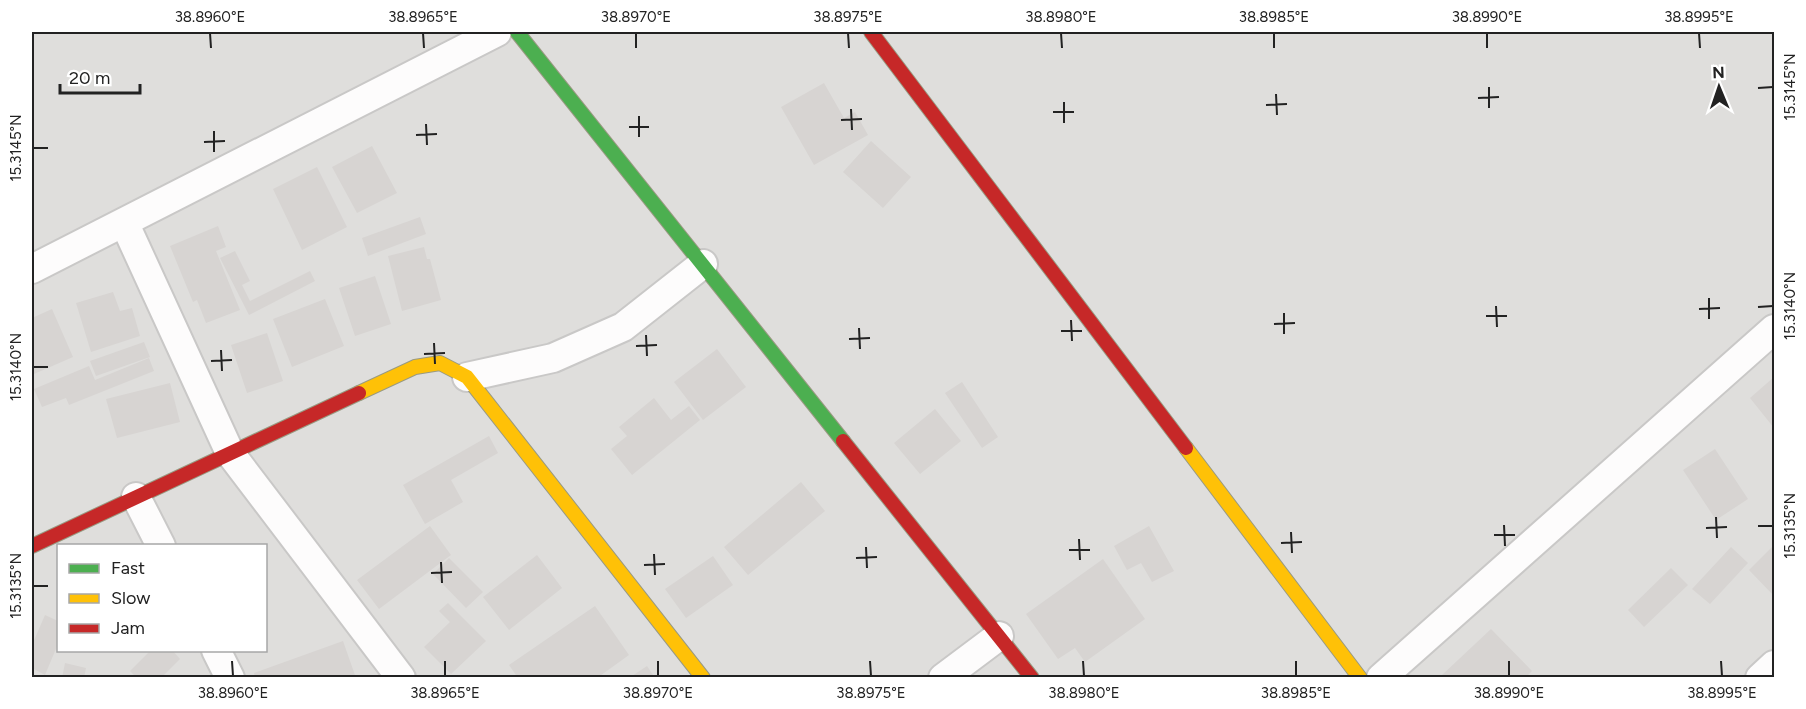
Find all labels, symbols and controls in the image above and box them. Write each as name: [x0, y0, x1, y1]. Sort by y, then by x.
text: 38.8960°E: [175, 8, 245, 26]
text: 38.8965°E: [388, 8, 458, 26]
text: 38.8970°E: [601, 8, 671, 26]
text: 38.8975°E: [813, 8, 883, 26]
text: 38.8980°E: [1025, 8, 1097, 26]
text: 38.8985°E: [1239, 8, 1309, 26]
text: 38.8990°E: [1452, 8, 1522, 26]
text: 38.8995°E: [1664, 8, 1734, 26]
text: 15.3145°N: [1781, 53, 1799, 121]
scale bar: [60, 57, 140, 95]
north arrow: [1689, 57, 1749, 117]
text: N: [1712, 63, 1725, 82]
text: 20 m: [69, 67, 110, 89]
text: 15.3145°N: [7, 114, 25, 182]
text: 15.3140°N: [1781, 272, 1799, 340]
text: 15.3140°N: [7, 333, 25, 401]
text: 15.3135°N: [1781, 493, 1799, 559]
legend: [57, 544, 267, 652]
text: 15.3135°N: [7, 553, 25, 619]
text: Fast: [111, 557, 145, 579]
text: Slow: [111, 587, 150, 609]
text: Jam: [111, 617, 145, 639]
text: 38.8960°E: [198, 684, 268, 702]
text: 38.8965°E: [410, 684, 480, 702]
text: 38.8970°E: [623, 684, 693, 702]
text: 38.8975°E: [836, 684, 906, 702]
text: 38.8980°E: [1048, 684, 1120, 702]
text: 38.8985°E: [1261, 684, 1331, 702]
text: 38.8990°E: [1474, 684, 1544, 702]
text: 38.8995°E: [1687, 684, 1757, 702]

